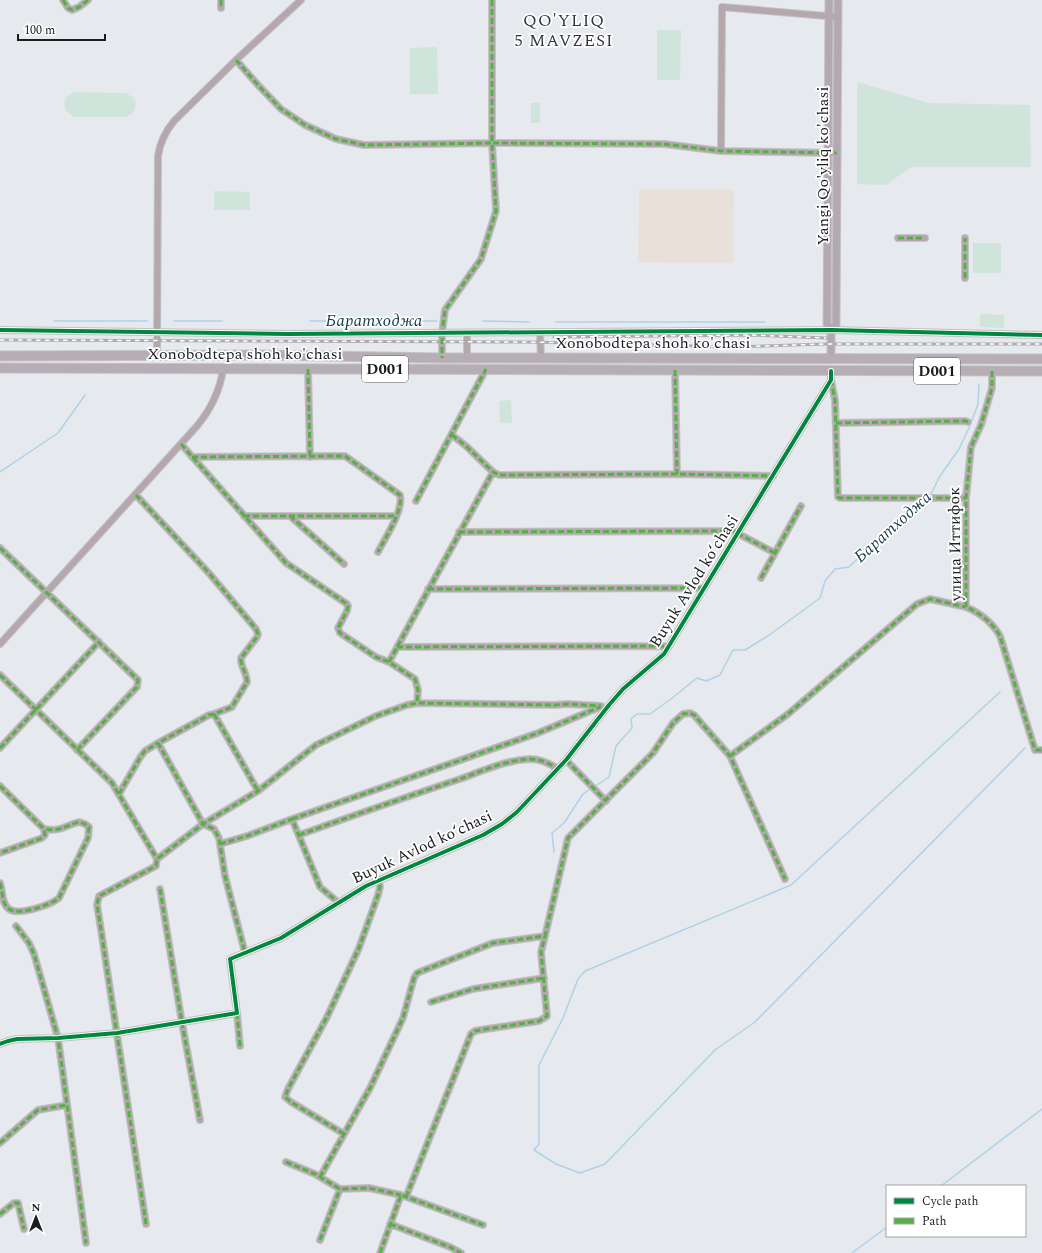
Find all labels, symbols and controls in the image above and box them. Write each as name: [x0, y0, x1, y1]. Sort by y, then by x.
district label: QO'YLIQ 5 MAVZESI: [514, 8, 614, 54]
scale bar: [18, 16, 105, 42]
text: 100 m: [24, 21, 55, 40]
street label: Yangi Qo'yliq ko'chasi: [811, 87, 835, 245]
water label: Баратходжа: [325, 308, 423, 334]
street label: Xonobodtepa shoh ko'chasi: [555, 331, 751, 355]
street label: Xonobodtepa shoh ko'chasi: [147, 342, 343, 366]
road number: D001: [362, 356, 408, 382]
road number: D001: [914, 358, 960, 384]
water label: Баратходжа: [848, 485, 938, 569]
street label: улица Иттифок: [942, 487, 968, 602]
street label: Buyuk Avlod koʻchasi: [643, 510, 745, 652]
street label: Buyuk Avlod koʻchasi: [348, 804, 496, 890]
legend: [886, 1185, 1026, 1237]
text: Cycle path: [922, 1192, 979, 1211]
north arrow: [16, 1197, 56, 1237]
text: N: [32, 1199, 41, 1216]
text: Path: [922, 1212, 947, 1231]

